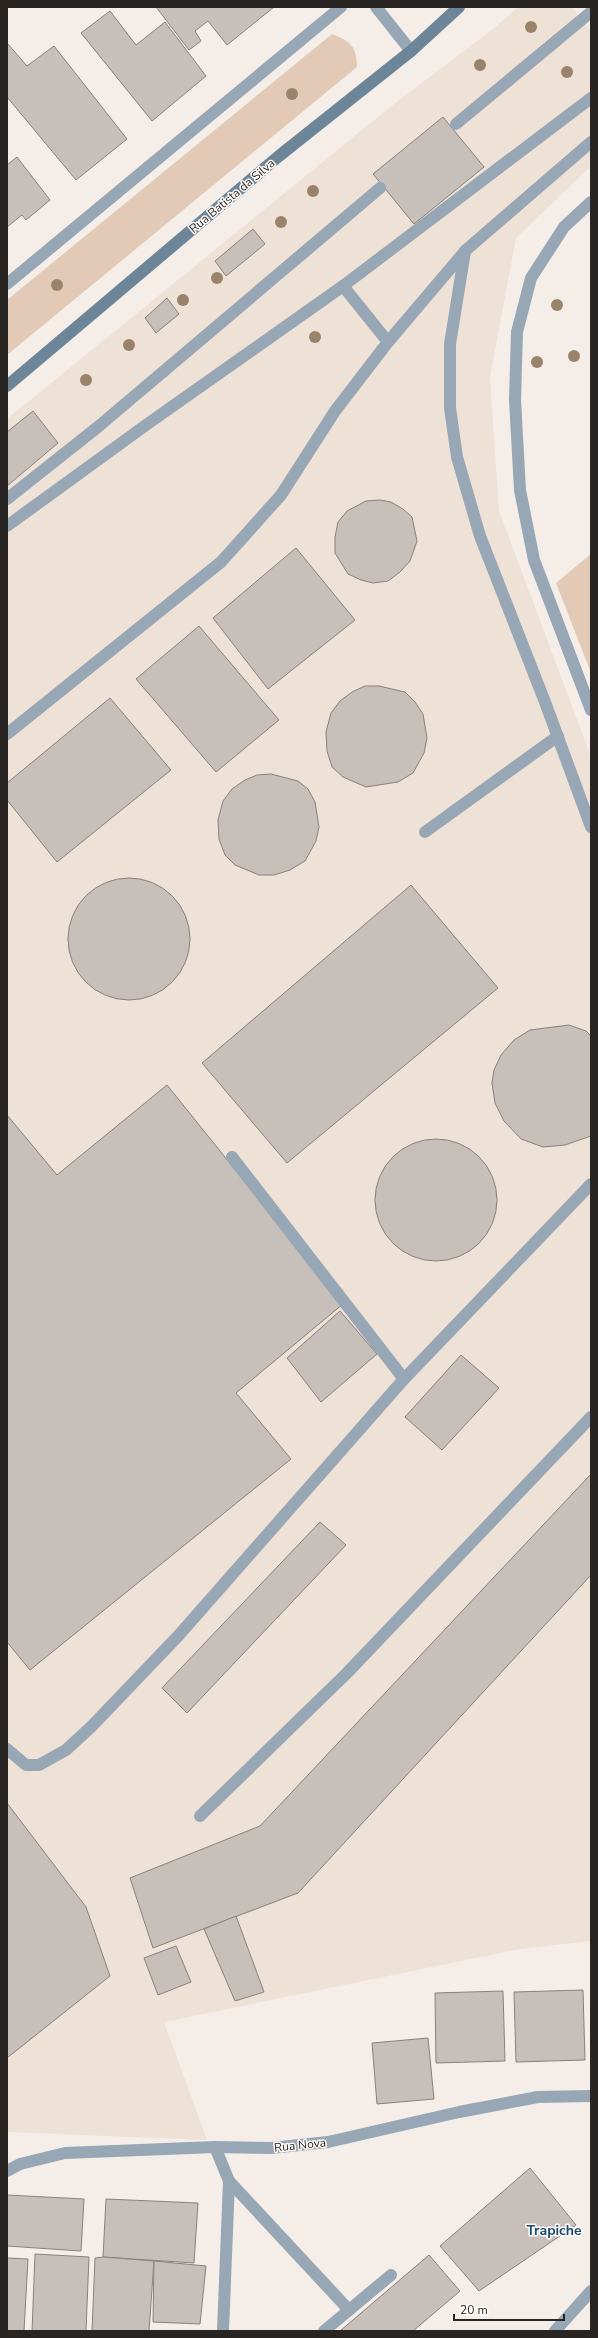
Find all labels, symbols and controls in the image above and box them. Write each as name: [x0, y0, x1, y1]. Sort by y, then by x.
street label: Rua Batista da Silva: [186, 155, 278, 237]
street label: Rua Nova: [273, 2134, 327, 2156]
district label: Trapiche: [526, 2221, 582, 2240]
scale bar: [454, 2296, 564, 2322]
text: 20 m: [460, 2302, 488, 2318]

